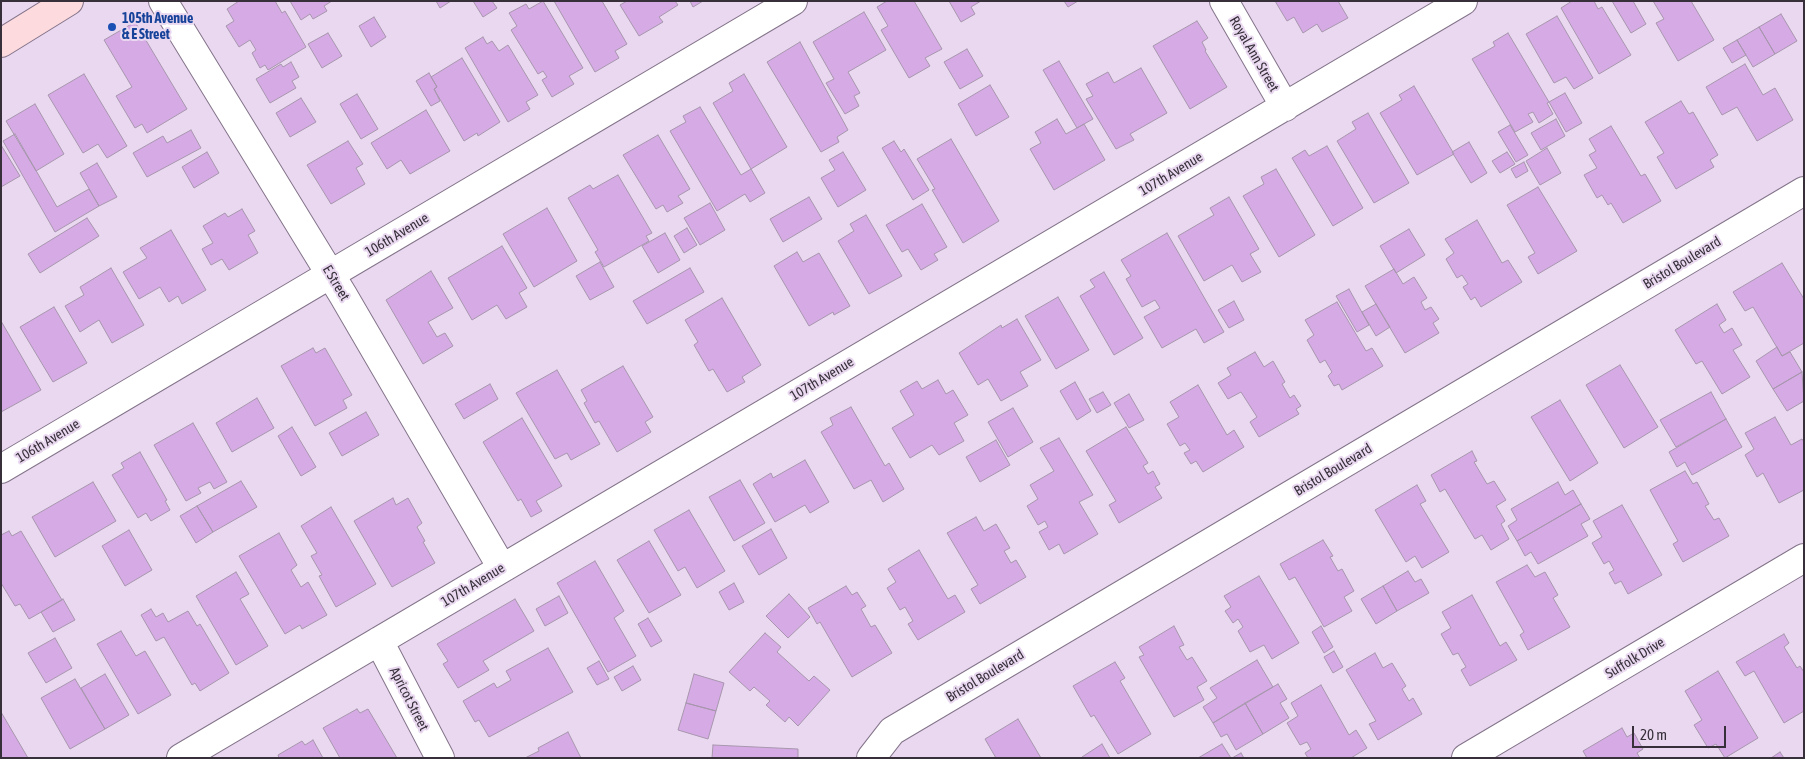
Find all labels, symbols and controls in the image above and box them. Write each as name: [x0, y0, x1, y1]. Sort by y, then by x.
place label: 105th Avenue & E Street: [122, 11, 193, 44]
street label: Royal Ann Street: [1226, 13, 1282, 95]
marker: 105th Avenue & E Street: [106, 21, 118, 33]
street label: 107th Avenue: [1136, 148, 1206, 200]
street label: 106th Avenue: [362, 209, 432, 261]
street label: Bristol Boulevard: [1640, 233, 1724, 293]
street label: E Street: [319, 262, 353, 304]
street label: 107th Avenue: [787, 353, 857, 405]
street label: 106th Avenue: [13, 415, 83, 467]
street label: Bristol Boulevard: [1291, 440, 1375, 500]
street label: 107th Avenue: [438, 559, 508, 611]
street label: Suffolk Drive: [1602, 634, 1668, 682]
street label: Bristol Boulevard: [943, 646, 1027, 706]
street label: Apricot Street: [386, 664, 432, 734]
scale bar: [1635, 716, 1729, 748]
text: 20 m: [1640, 726, 1667, 743]

